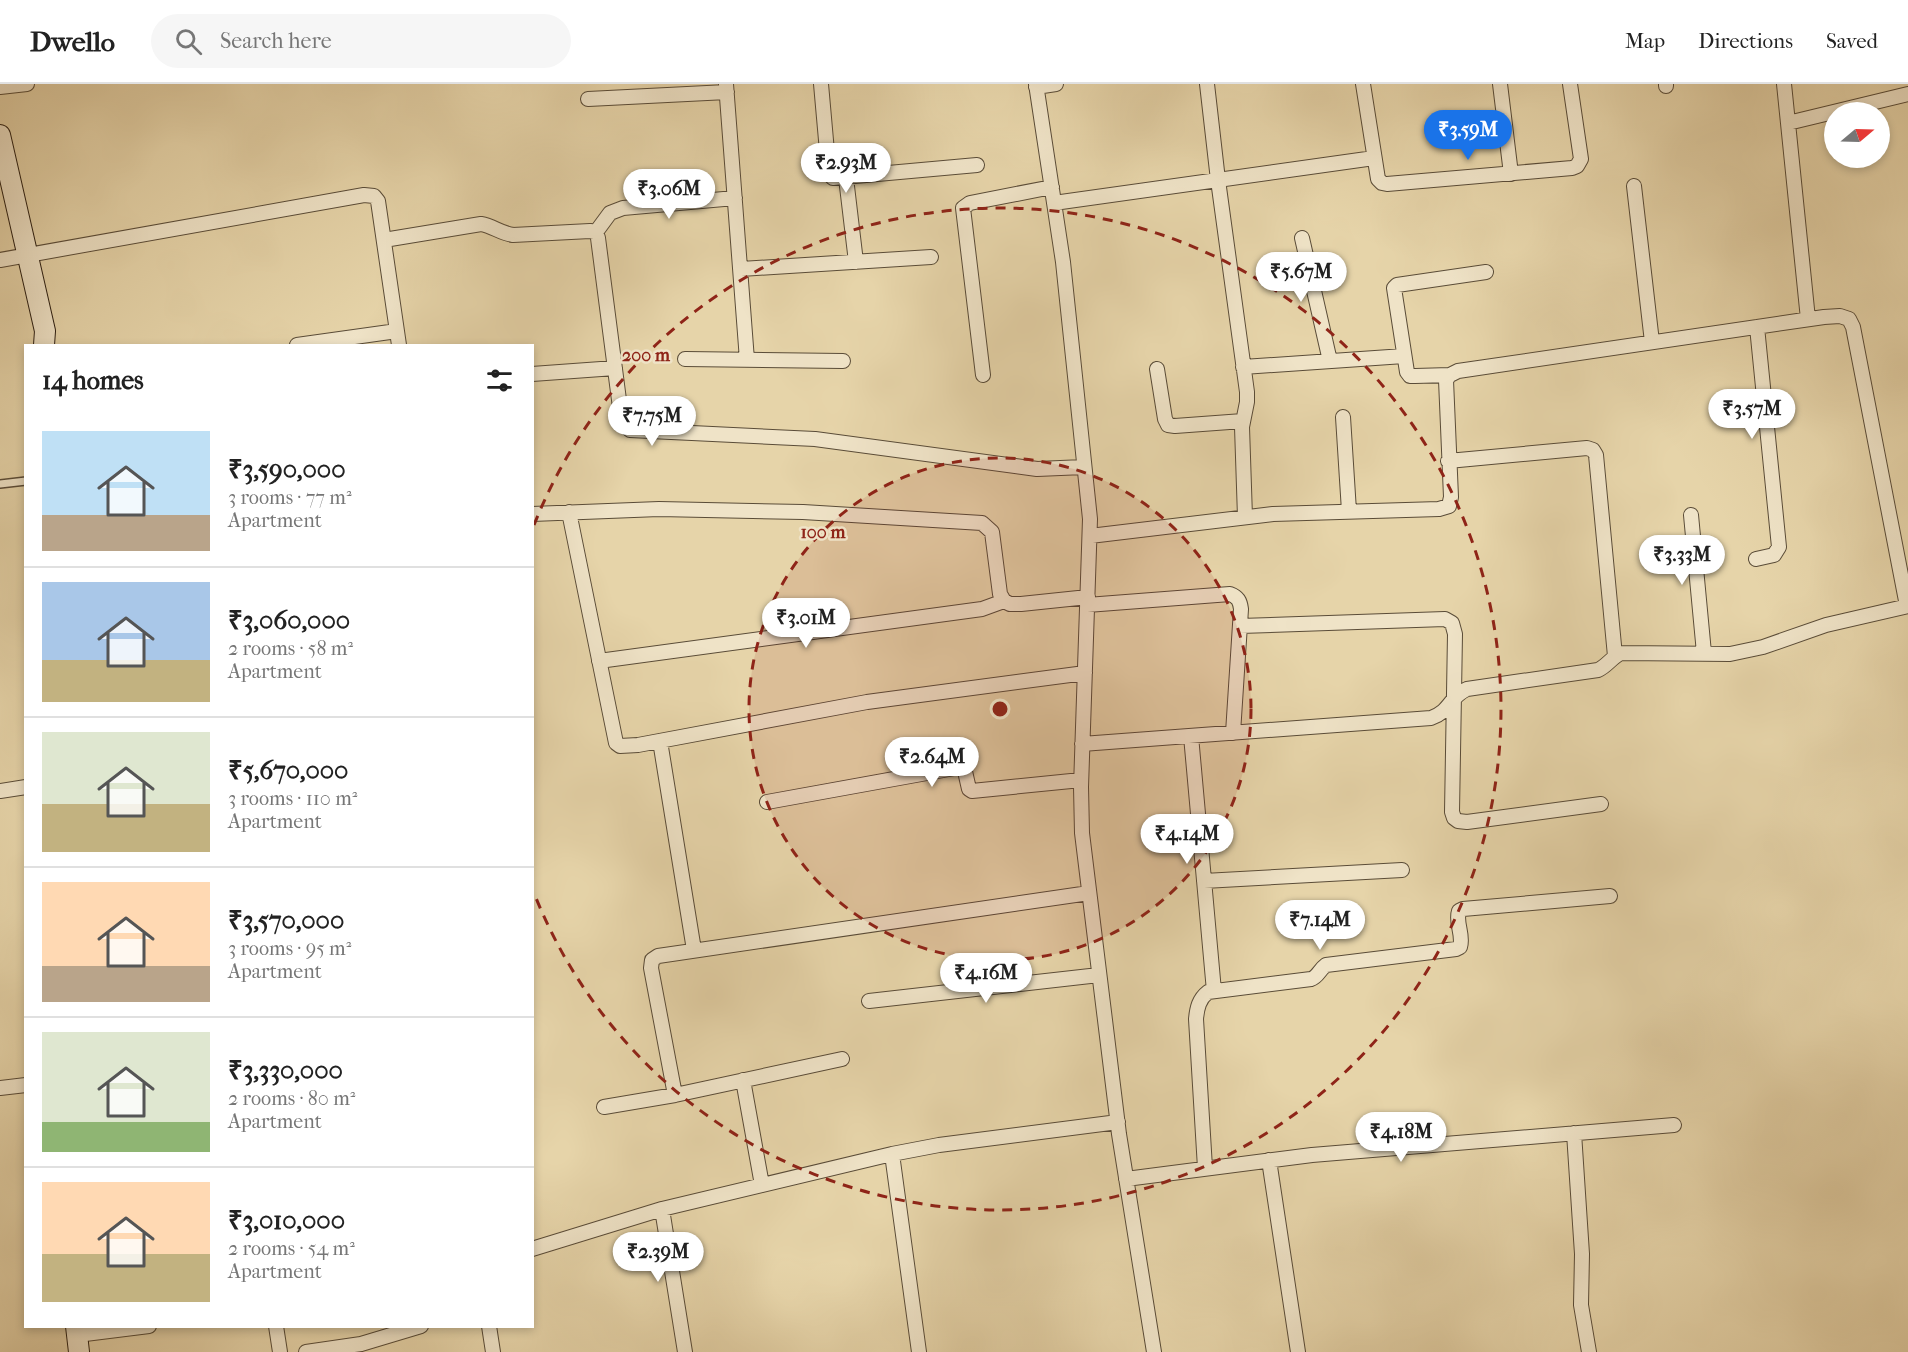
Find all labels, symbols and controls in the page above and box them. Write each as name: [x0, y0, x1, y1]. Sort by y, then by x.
search box: [151, 14, 571, 68]
text: Dwello: [30, 25, 115, 58]
icon: search: [172, 25, 205, 58]
text: Search here: [220, 28, 332, 54]
text: Map: [1625, 29, 1665, 53]
text: Directions: [1698, 29, 1793, 53]
text: Saved: [1826, 29, 1878, 53]
north arrow: [1824, 102, 1890, 168]
map controls: [1824, 102, 1890, 168]
pin: ₹3.59M: [1419, 110, 1517, 161]
text: ₹3.59M: [1438, 118, 1498, 141]
pin: ₹2.93M: [797, 143, 895, 194]
text: ₹2.93M: [815, 151, 877, 174]
pin: ₹3.06M: [620, 169, 718, 220]
text: ₹3.06M: [637, 177, 701, 200]
pin: ₹5.67M: [1252, 252, 1350, 303]
text: ₹5.67M: [1270, 260, 1332, 283]
text: 200 m: [622, 345, 671, 366]
icon: filters: [483, 364, 516, 397]
text: 14 homes: [42, 365, 144, 396]
pin: ₹3.57M: [1703, 389, 1801, 440]
pin: ₹7.75M: [603, 396, 701, 447]
text: ₹3.57M: [1722, 397, 1782, 420]
text: ₹7.75M: [622, 404, 682, 427]
text: ₹3,590,000: [228, 454, 346, 485]
icon: home: [90, 455, 162, 527]
text: 3 rooms · 77 m²: [228, 486, 352, 509]
text: Apartment: [228, 509, 322, 532]
text: 100 m: [800, 522, 847, 543]
pin: ₹3.33M: [1633, 535, 1731, 586]
text: ₹3.33M: [1653, 543, 1711, 566]
pin: ₹3.01M: [757, 598, 855, 649]
text: ₹3,060,000: [228, 605, 350, 636]
icon: home: [90, 606, 162, 678]
text: ₹3.01M: [776, 606, 836, 629]
text: 2 rooms · 58 m²: [228, 637, 353, 660]
text: Apartment: [228, 660, 322, 683]
centre of rings: [990, 699, 1010, 719]
pin: ₹2.64M: [883, 737, 981, 788]
text: ₹2.64M: [899, 745, 965, 768]
text: ₹5,670,000: [228, 755, 348, 786]
icon: home: [90, 756, 162, 828]
text: 3 rooms · 110 m²: [228, 787, 357, 810]
text: Apartment: [228, 810, 322, 833]
pin: ₹4.14M: [1138, 814, 1236, 865]
text: ₹4.14M: [1155, 822, 1219, 845]
pin: ₹7.14M: [1271, 900, 1369, 951]
text: ₹3,570,000: [228, 905, 344, 936]
icon: home: [90, 906, 162, 978]
text: ₹7.14M: [1289, 908, 1351, 931]
text: 3 rooms · 95 m²: [228, 937, 351, 960]
pin: ₹4.16M: [937, 953, 1035, 1004]
text: Apartment: [228, 960, 322, 983]
text: ₹4.16M: [954, 961, 1018, 984]
text: ₹3,330,000: [228, 1055, 343, 1086]
icon: home: [90, 1056, 162, 1128]
text: 2 rooms · 80 m²: [228, 1087, 355, 1110]
text: Apartment: [228, 1110, 322, 1133]
pin: ₹4.18M: [1352, 1112, 1450, 1163]
text: ₹4.18M: [1369, 1120, 1433, 1143]
text: ₹3,010,000: [228, 1205, 345, 1236]
icon: home: [90, 1206, 162, 1278]
pin: ₹2.39M: [609, 1232, 707, 1283]
text: 2 rooms · 54 m²: [228, 1237, 355, 1260]
text: ₹2.39M: [627, 1240, 689, 1263]
text: Apartment: [228, 1260, 322, 1283]

